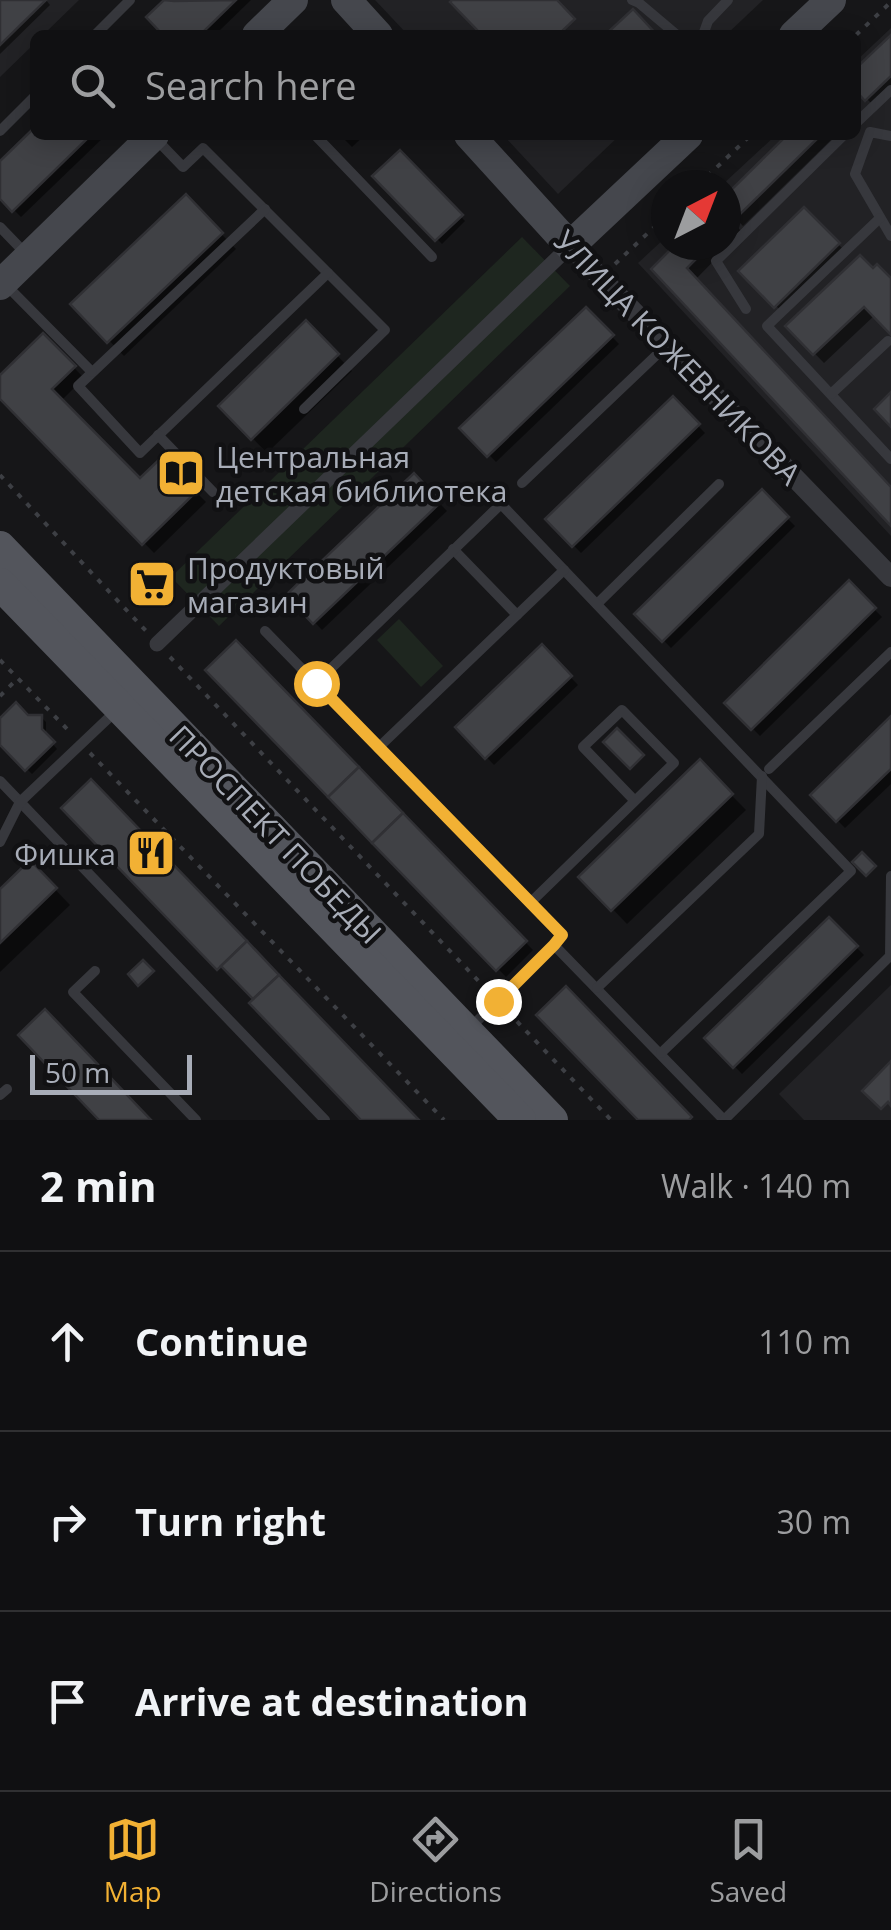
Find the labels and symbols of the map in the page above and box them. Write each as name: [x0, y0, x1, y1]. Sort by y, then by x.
north arrow: [651, 170, 741, 260]
street label: УЛИЦА КОЖЕВНИКОВА: [545, 221, 811, 493]
place label: Центральная детская библиотека: [216, 436, 507, 511]
library icon: Центральная детская библиотека: [155, 447, 207, 499]
place label: Продуктовый магазин: [187, 547, 385, 622]
supermarket icon: Продуктовый магазин: [126, 558, 178, 610]
route start: [294, 661, 340, 707]
street label: ПРОСПЕКТ ПОБЕДЫ: [161, 716, 391, 952]
restaurant icon: Фишка: [125, 827, 177, 879]
place label: Фишка: [14, 833, 116, 874]
route end: [476, 979, 522, 1025]
scale bar: [30, 1050, 192, 1094]

